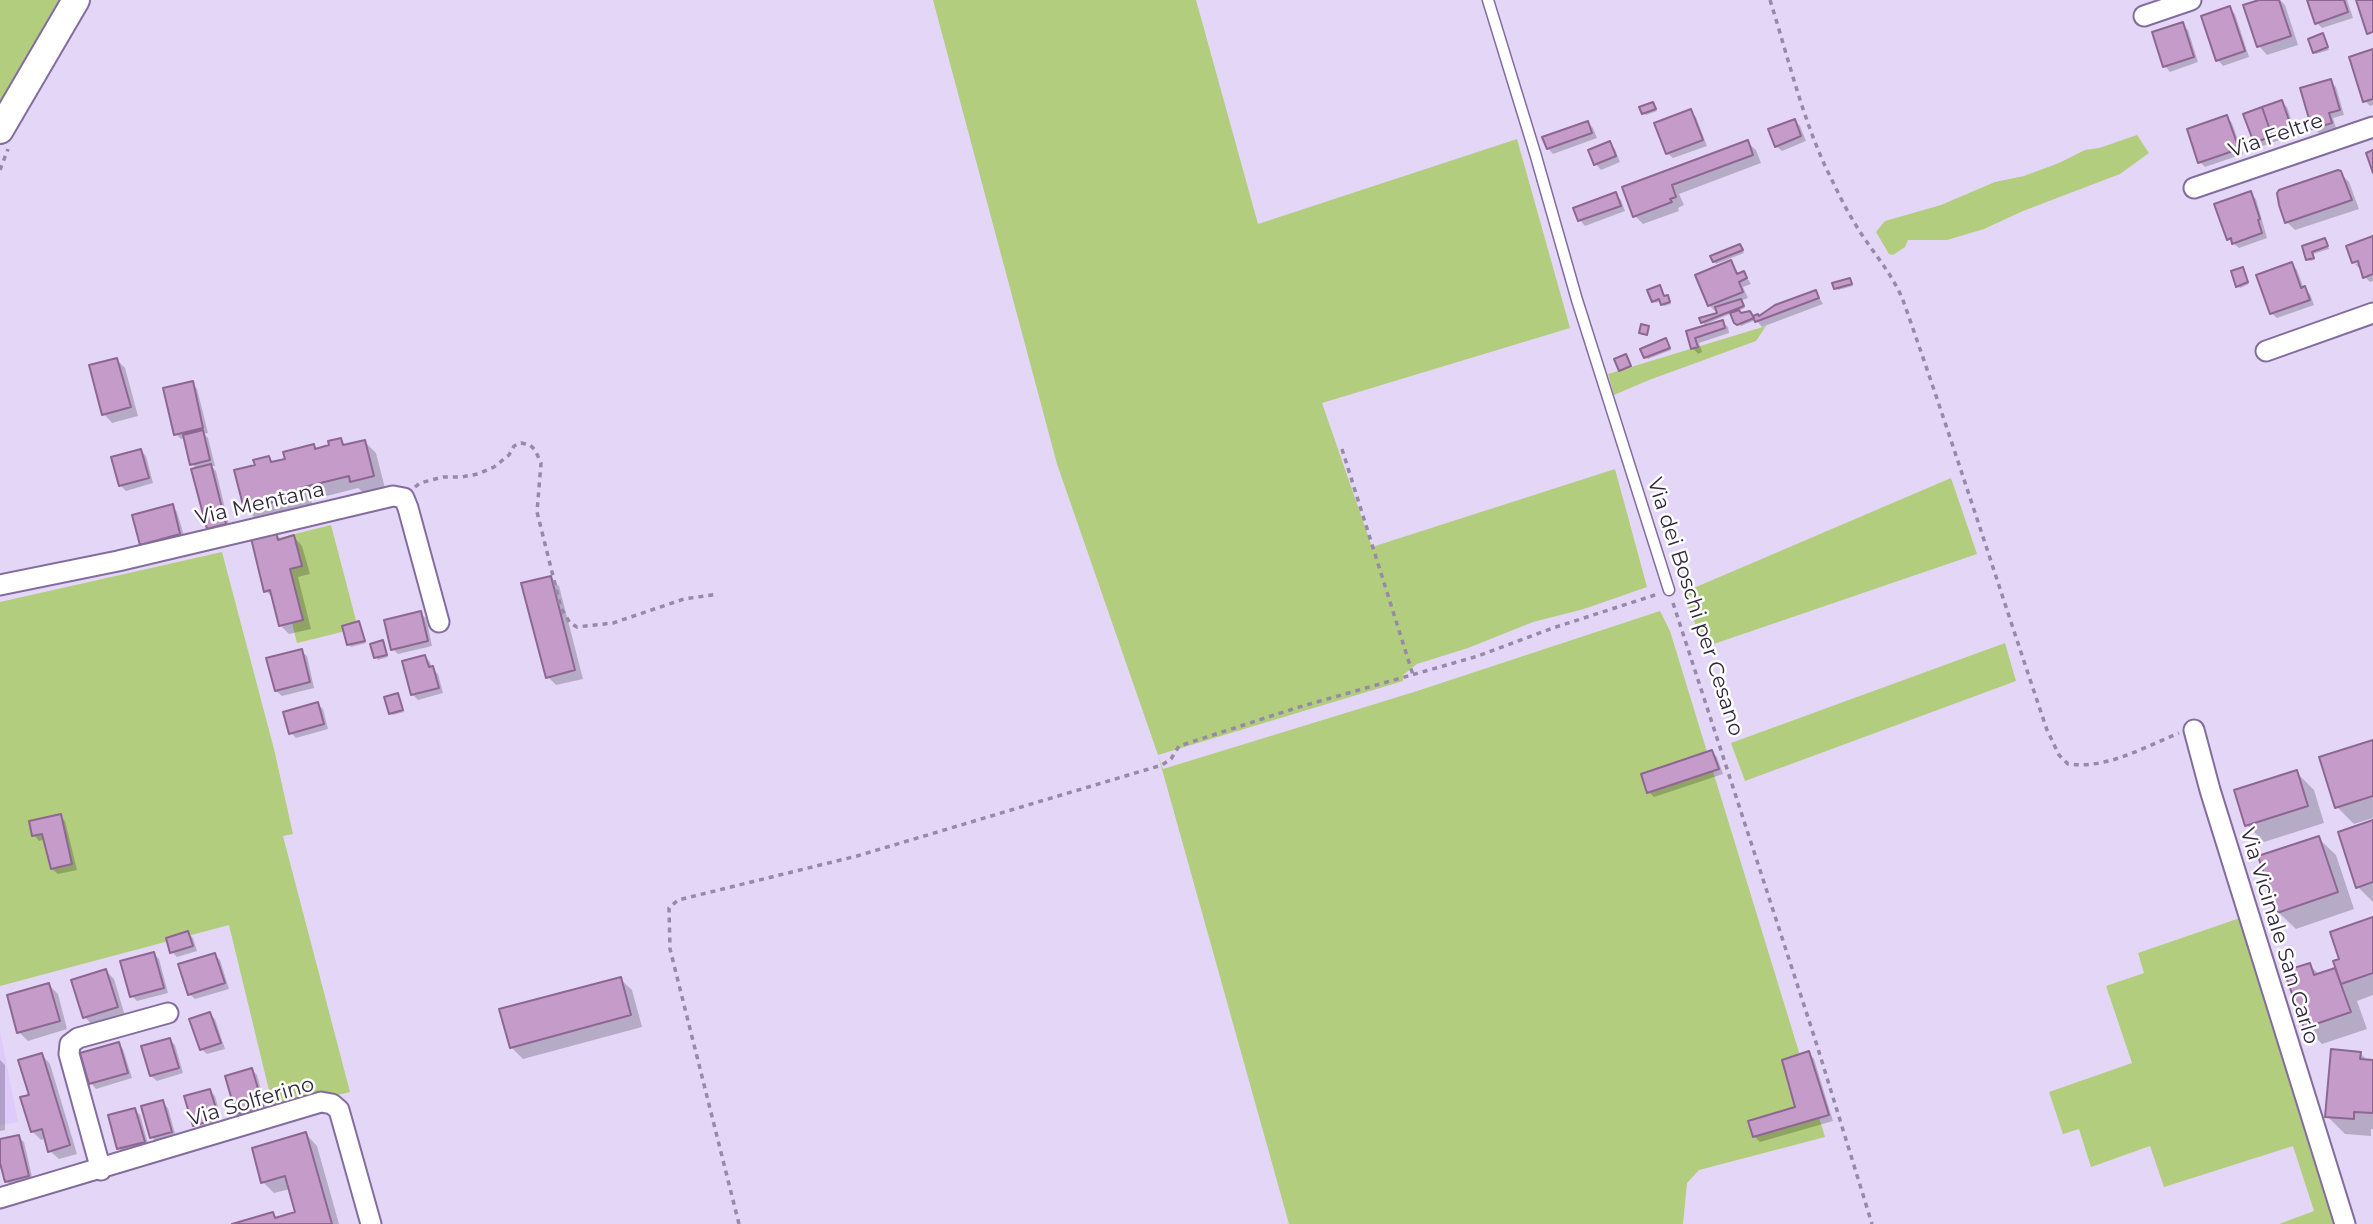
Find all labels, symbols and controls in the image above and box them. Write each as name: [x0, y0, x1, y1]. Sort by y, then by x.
street label: Via Feltre: [2225, 108, 2327, 164]
street label: Via dei Boschi per Cesano: [1641, 475, 1749, 739]
street label: Via Mentana: [193, 477, 327, 531]
street label: Via Vicinale San Carlo: [2234, 825, 2324, 1047]
street label: Via Solferino: [185, 1072, 317, 1132]

